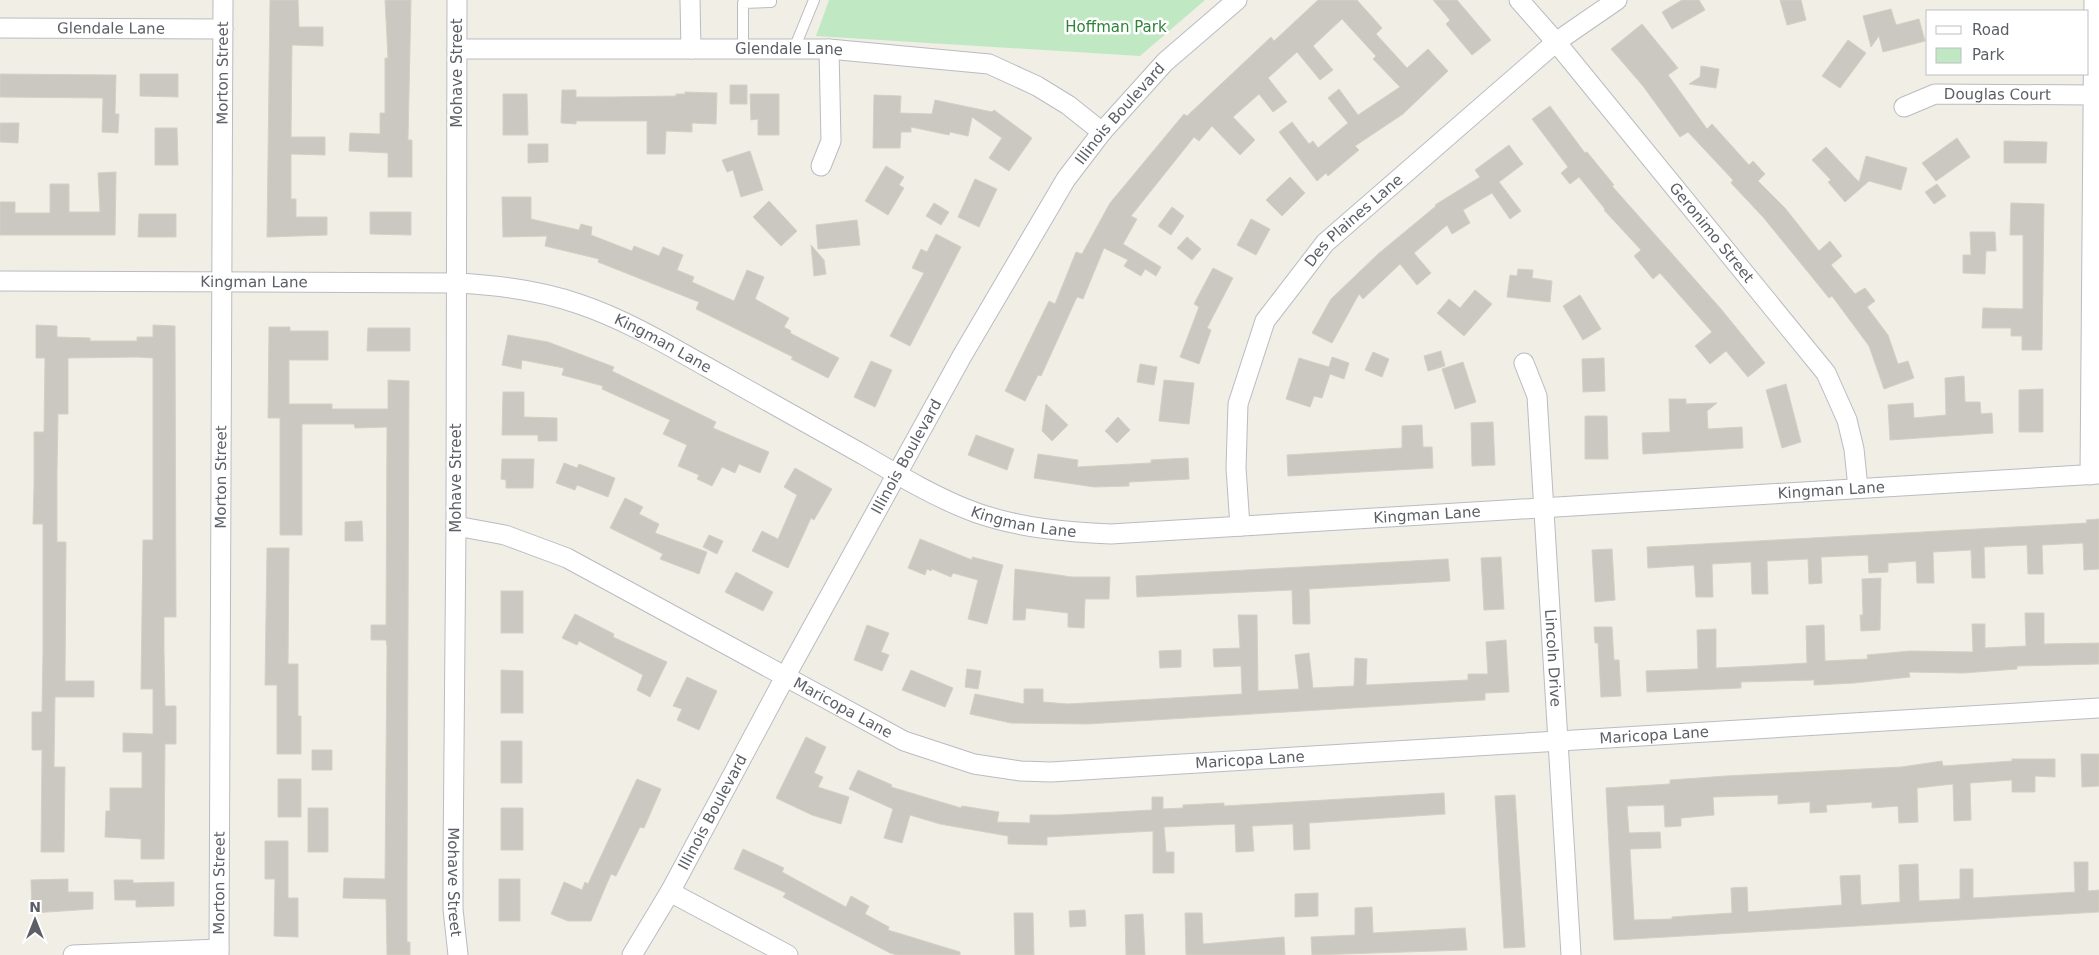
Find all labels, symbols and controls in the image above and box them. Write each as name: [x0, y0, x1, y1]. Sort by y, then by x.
legend: [1926, 10, 2089, 75]
street label: Mohave Street: [448, 18, 466, 128]
park label: Hoffman Park: [1065, 18, 1167, 36]
street label: Glendale Lane: [57, 19, 165, 38]
street label: Morton Street: [213, 21, 232, 125]
text: Road: [1972, 21, 2010, 39]
street label: Glendale Lane: [735, 40, 844, 59]
text: Park: [1972, 46, 2005, 64]
street label: Illinois Boulevard: [1071, 59, 1169, 168]
street label: Douglas Court: [1944, 85, 2051, 104]
street label: Des Plaines Lane: [1301, 171, 1406, 270]
street label: Geronimo Street: [1665, 179, 1758, 286]
street label: Kingman Lane: [200, 273, 308, 291]
street label: Kingman Lane: [612, 310, 715, 377]
street label: Illinois Boulevard: [868, 396, 945, 517]
street label: Mohave Street: [447, 423, 465, 533]
street label: Morton Street: [212, 425, 230, 529]
street label: Kingman Lane: [1777, 478, 1885, 502]
street label: Kingman Lane: [968, 503, 1077, 541]
street label: Kingman Lane: [1373, 503, 1481, 527]
street label: Lincoln Drive: [1541, 609, 1565, 707]
street label: Maricopa Lane: [790, 674, 896, 742]
street label: Maricopa Lane: [1599, 723, 1710, 747]
street label: Maricopa Lane: [1195, 748, 1305, 772]
street label: Illinois Boulevard: [674, 751, 751, 873]
street label: Mohave Street: [444, 827, 465, 938]
street label: Morton Street: [210, 831, 229, 935]
north arrow: [10, 895, 60, 945]
text: N: [29, 899, 41, 915]

